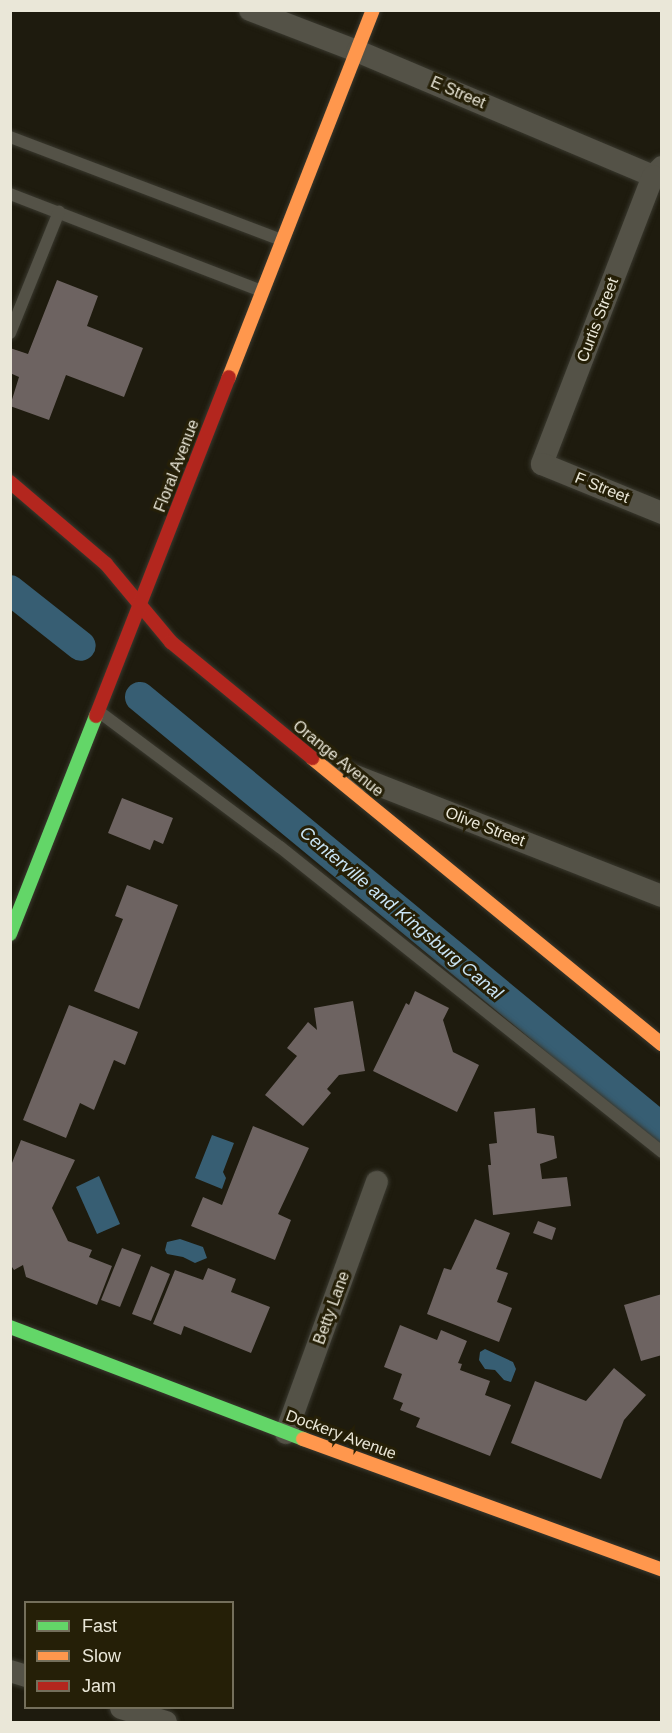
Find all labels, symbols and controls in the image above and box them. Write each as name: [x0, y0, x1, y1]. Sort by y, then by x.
street label: E Street: [428, 73, 488, 113]
street label: Curtis Street: [573, 275, 623, 365]
street label: Floral Avenue: [150, 417, 204, 515]
street label: F Street: [572, 468, 632, 508]
street label: Orange Avenue: [289, 716, 387, 802]
street label: Olive Street: [443, 803, 527, 851]
water label: Centerville and Kingsburg Canal: [295, 822, 507, 1004]
street label: Betty Lane: [310, 1269, 354, 1347]
street label: Dockery Avenue: [283, 1406, 399, 1464]
legend: [24, 1601, 234, 1709]
text: Fast: [82, 1616, 117, 1636]
text: Slow: [82, 1646, 121, 1666]
text: Jam: [82, 1676, 116, 1696]

